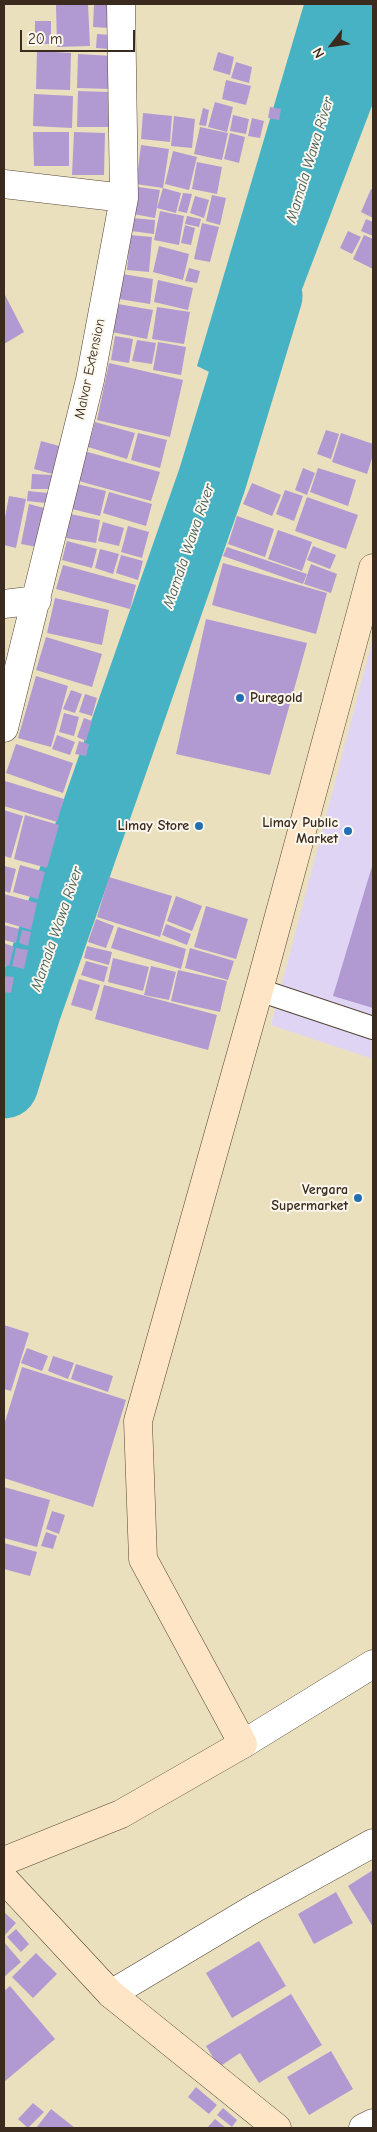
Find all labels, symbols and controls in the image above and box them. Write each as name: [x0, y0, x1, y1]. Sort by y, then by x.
scale bar: [22, 20, 138, 52]
north arrow: [307, 20, 357, 70]
text: 20 m: [28, 30, 62, 48]
text: N: [309, 45, 328, 61]
water label: Mamala Wawa River: [282, 95, 338, 225]
street label: Malvar Extension: [71, 317, 109, 421]
water label: Mamala Wawa River: [159, 481, 219, 611]
place label: Puregold: [250, 690, 303, 706]
marker: Puregold: [234, 692, 246, 704]
place label: Limay Public Market: [262, 815, 338, 848]
place label: Limay Store: [118, 818, 189, 834]
marker: Limay Store: [193, 820, 205, 832]
marker: Limay Public Market: [342, 825, 354, 837]
water label: Mamala Wawa River: [27, 864, 87, 994]
place label: Vergara Supermarket: [271, 1182, 348, 1214]
marker: Vergara Supermarket: [352, 1192, 364, 1204]

